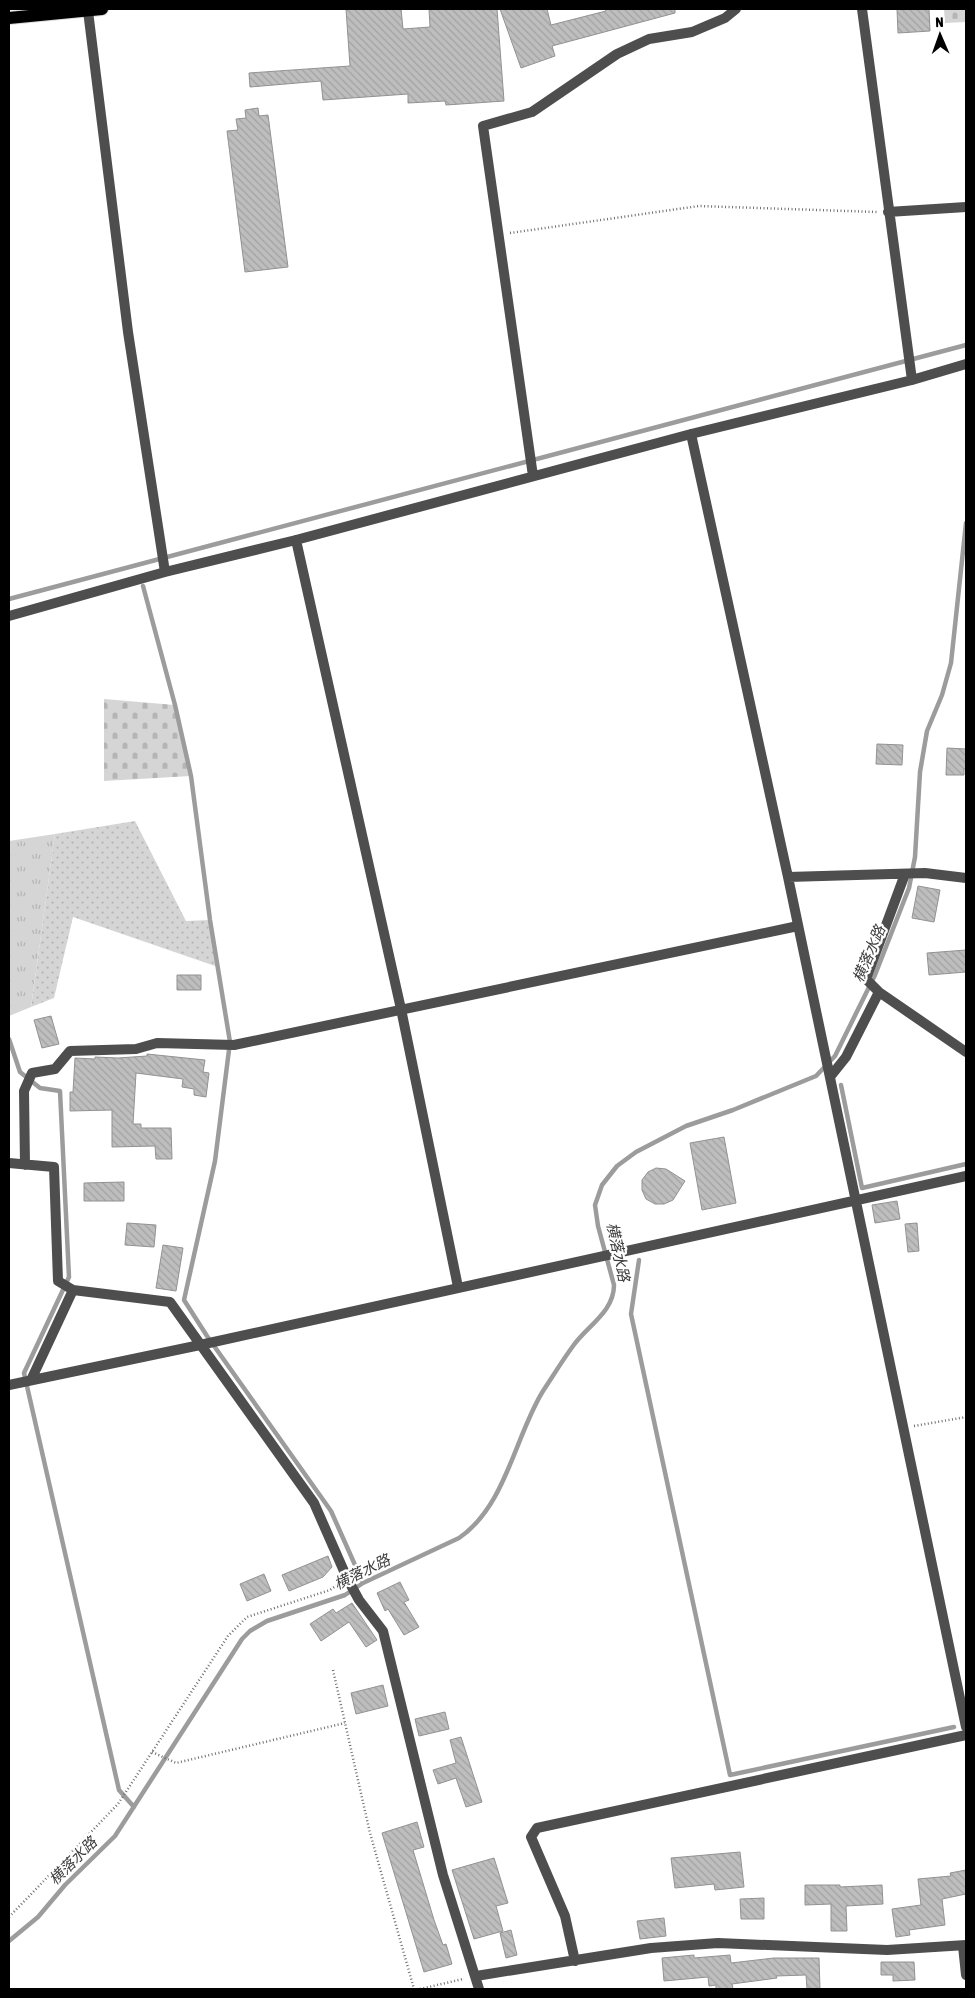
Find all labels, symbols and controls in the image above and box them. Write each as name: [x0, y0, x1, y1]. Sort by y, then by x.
north arrow: [915, 10, 965, 60]
text: N: [935, 14, 944, 30]
water label: 横落水路: [849, 921, 889, 985]
water label: 横落水路: [604, 1221, 633, 1285]
water label: 横落水路: [331, 1550, 394, 1592]
water label: 横落水路: [45, 1832, 101, 1888]

